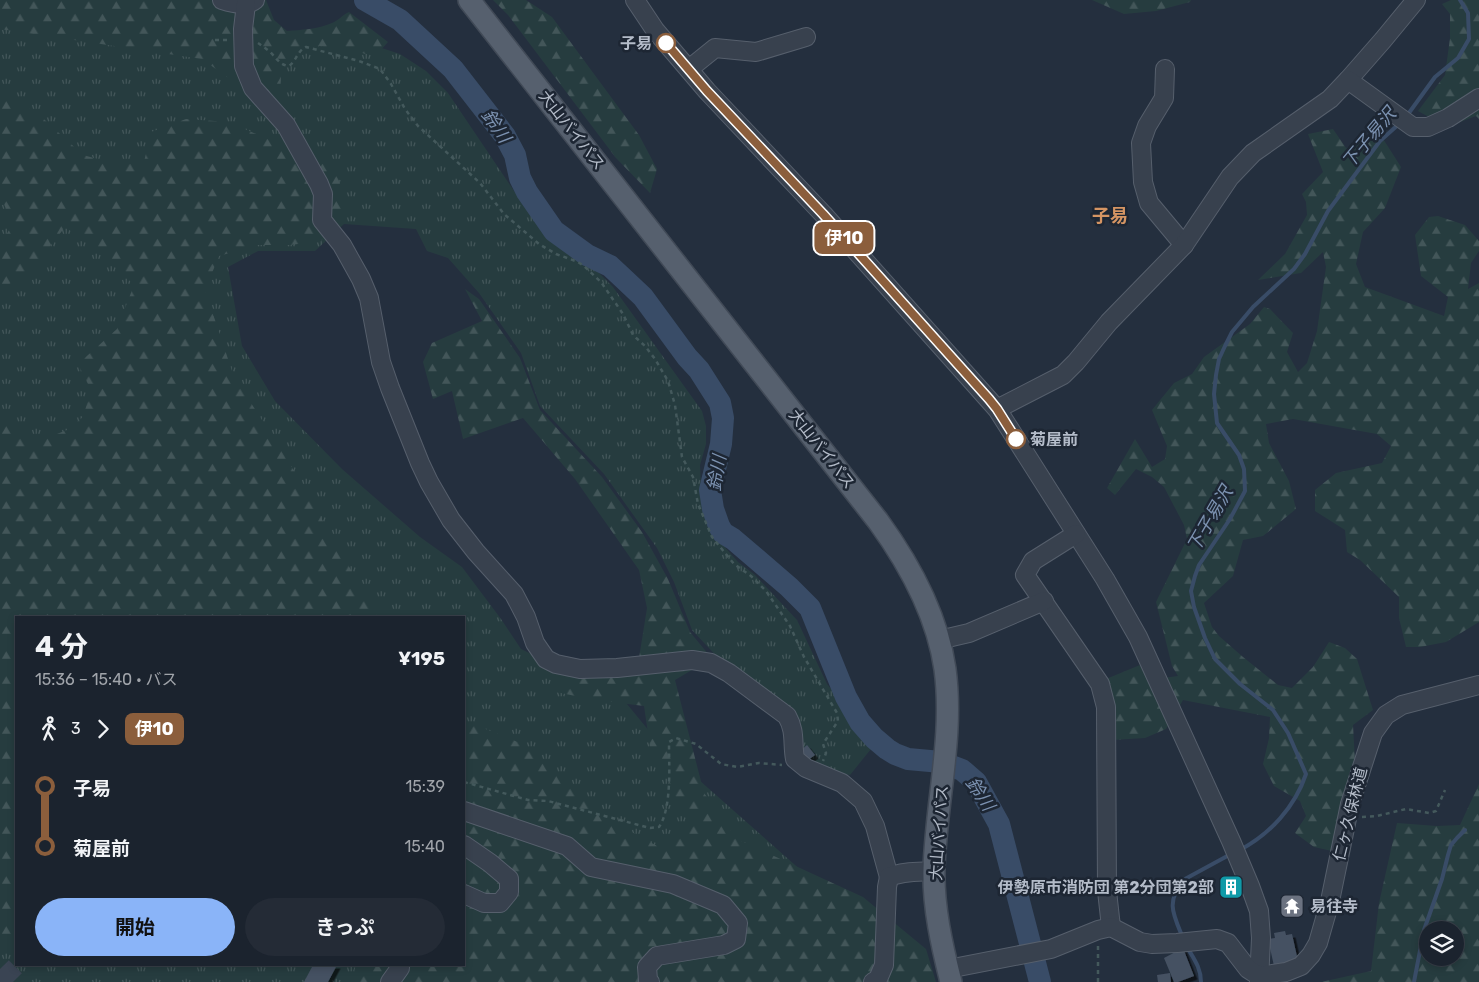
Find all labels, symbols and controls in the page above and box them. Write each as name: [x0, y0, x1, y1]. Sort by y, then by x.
marker: 子易: [656, 33, 676, 53]
place label: 子易: [620, 34, 652, 53]
street label: 大山バイパス: [535, 86, 609, 174]
water label: 下子易沢: [1337, 102, 1402, 173]
water label: 鈴川: [477, 105, 516, 149]
district label: 子易: [1092, 205, 1128, 227]
line badge: 伊10: [815, 222, 873, 254]
text: 伊10: [824, 227, 864, 249]
street label: 大山バイパス: [785, 405, 859, 493]
marker: 菊屋前: [1006, 429, 1026, 449]
place label: 菊屋前: [1030, 430, 1078, 449]
water label: 鈴川: [703, 452, 731, 492]
water label: 下子易沢: [1182, 481, 1239, 556]
text: 4 分: [35, 630, 88, 663]
text: ¥195: [398, 647, 445, 670]
text: 15:36 – 15:40 · バス: [35, 670, 177, 689]
icon: walk: [35, 715, 63, 743]
icon: forward: [89, 715, 117, 743]
text: 伊10: [135, 718, 174, 740]
text: 3: [71, 719, 81, 738]
street label: 仁ヶ久保林道: [1329, 765, 1371, 863]
water label: 鈴川: [961, 773, 1000, 817]
text: 子易: [73, 777, 111, 800]
text: 15:39: [405, 777, 445, 796]
street label: 大山バイパス: [926, 785, 952, 881]
text: 菊屋前: [73, 837, 130, 860]
text: 15:40: [404, 837, 445, 856]
building icon: 伊勢原市消防団 第2分団第2部: [1218, 874, 1244, 900]
place label: 伊勢原市消防団 第2分団第2部: [997, 878, 1214, 897]
temple icon: 易往寺: [1279, 893, 1305, 919]
place label: 易往寺: [1310, 897, 1358, 916]
button: 開始: [35, 898, 235, 956]
button: きっぷ: [245, 898, 445, 956]
map controls: [1419, 921, 1464, 966]
button: layers: [1419, 921, 1464, 966]

